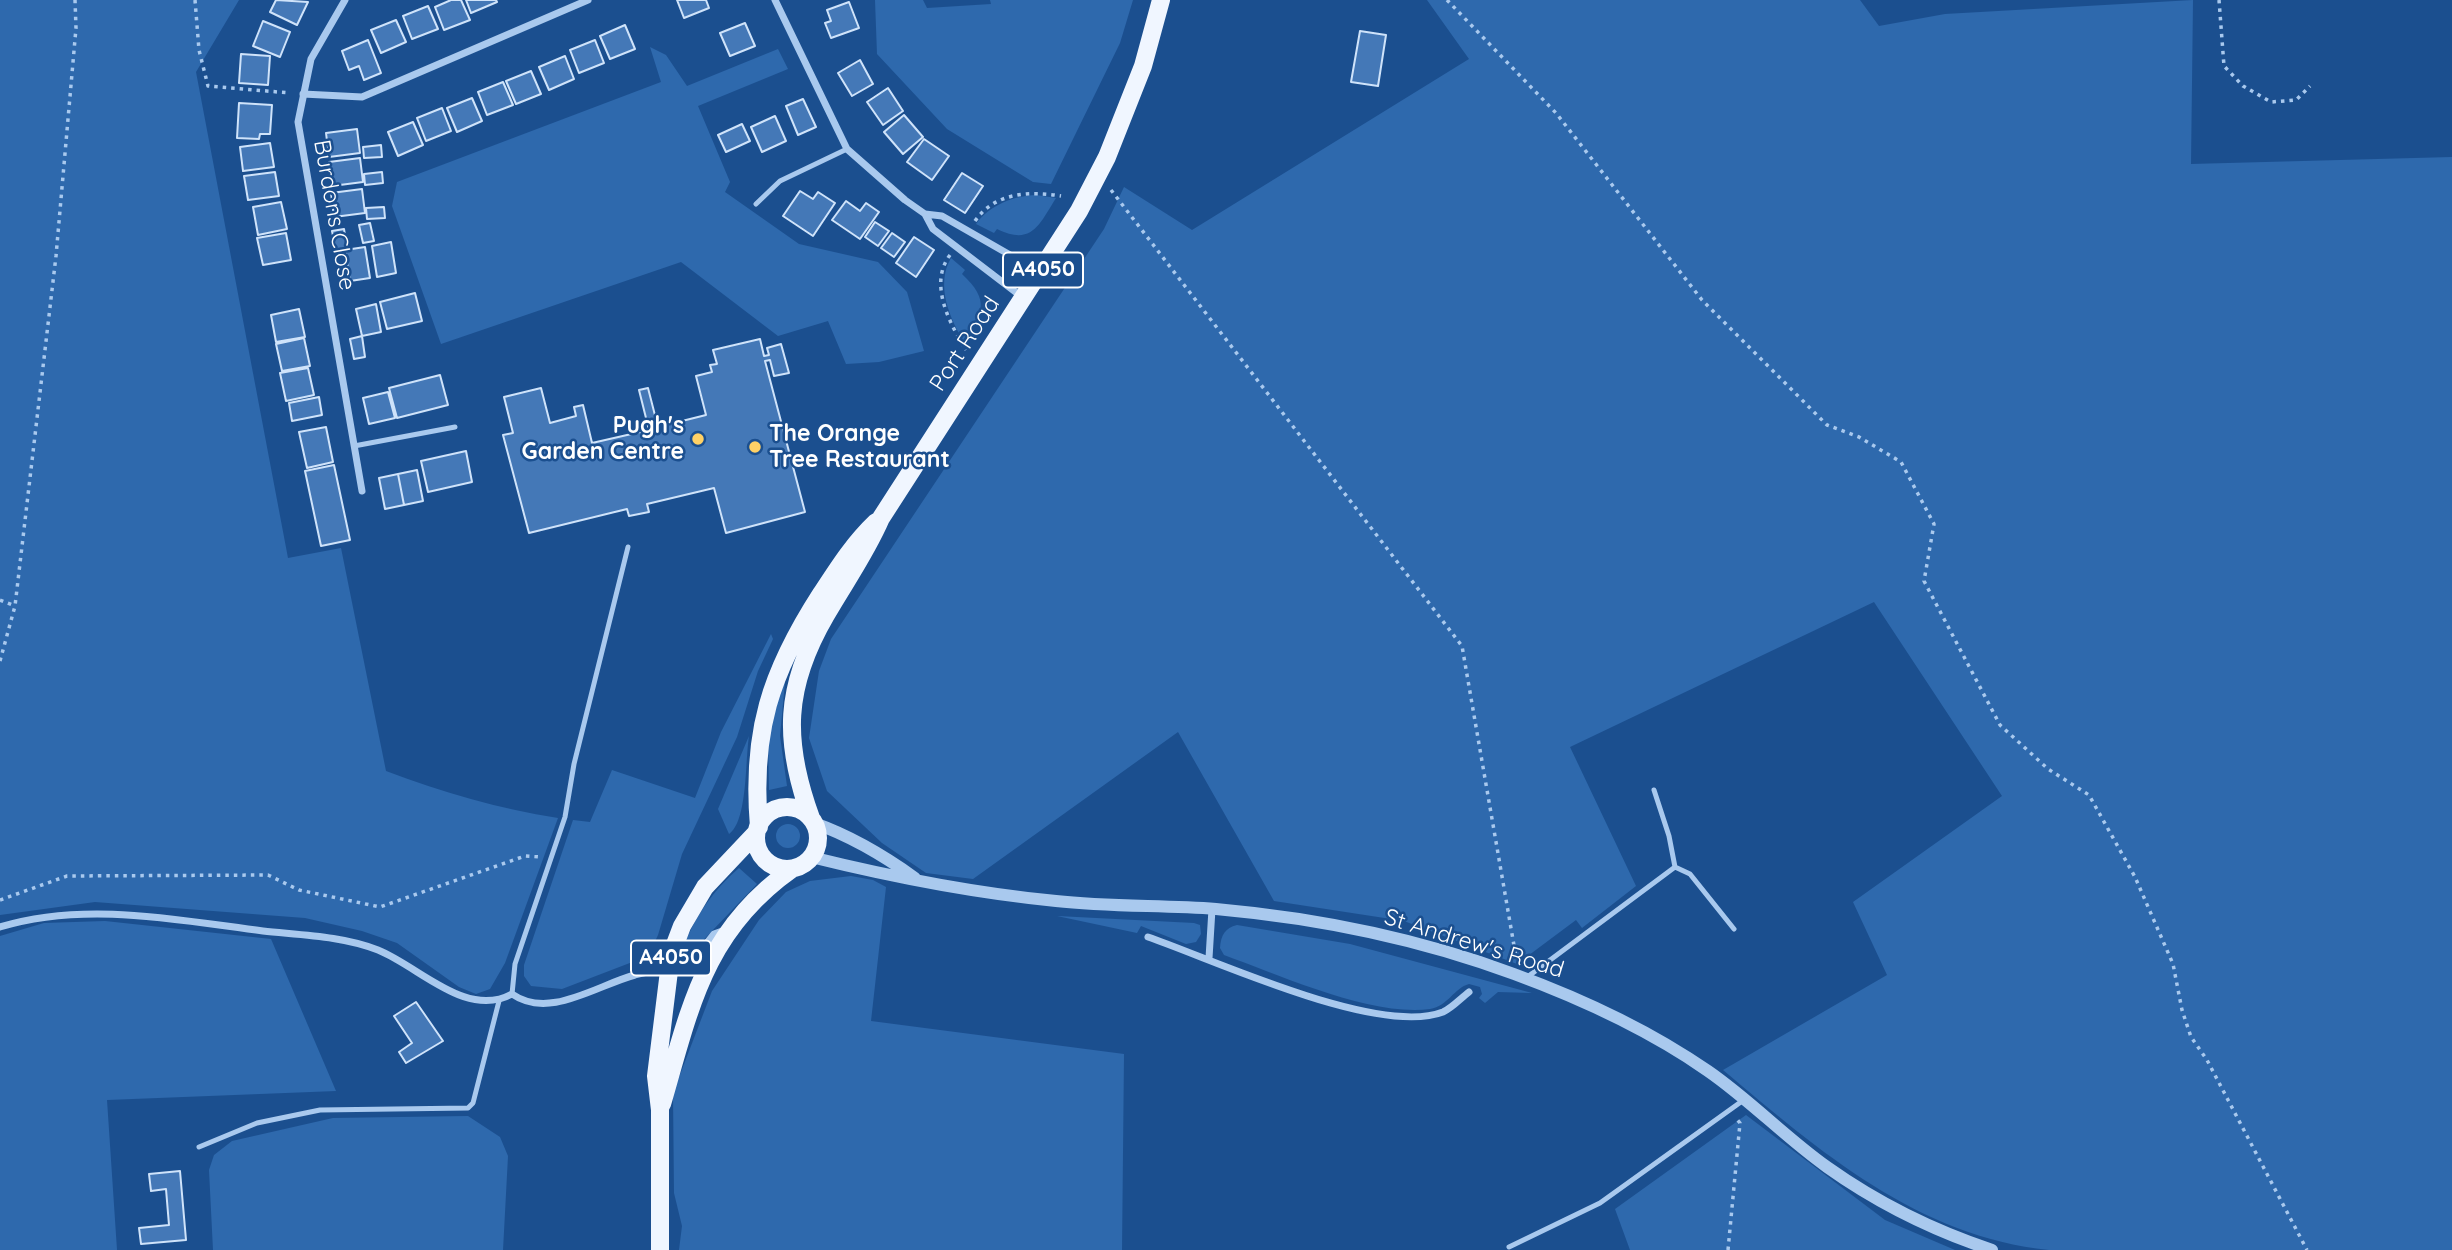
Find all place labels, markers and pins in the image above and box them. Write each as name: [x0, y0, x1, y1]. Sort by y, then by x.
place label: Pugh's Garden Centre: [521, 412, 684, 466]
place label: The Orange Tree Restaurant: [769, 420, 950, 474]
marker: Pugh's Garden Centre: [690, 431, 706, 447]
marker: The Orange Tree Restaurant: [747, 439, 763, 455]

